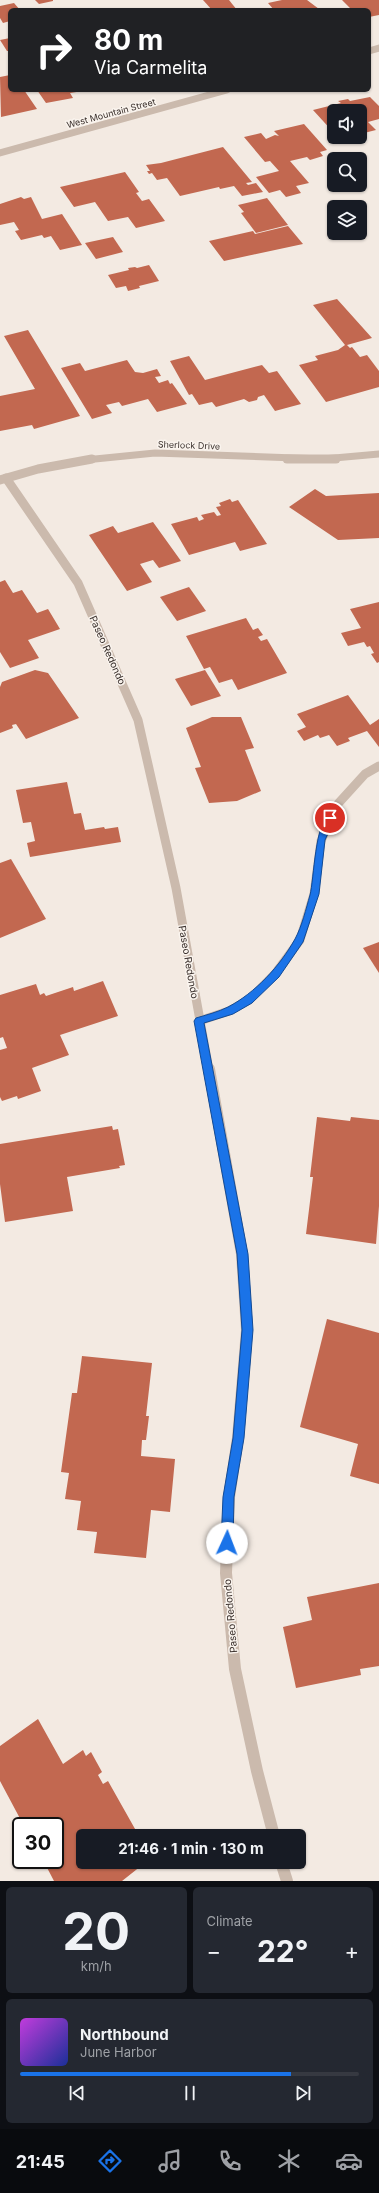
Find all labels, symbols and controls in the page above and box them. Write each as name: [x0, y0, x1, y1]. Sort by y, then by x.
text: 80 m: [94, 23, 163, 57]
icon: right: [28, 24, 80, 76]
text: Via Carmelita: [94, 57, 207, 78]
street label: West Mountain Street: [65, 96, 157, 130]
map controls: [327, 104, 367, 240]
button: sound: [327, 104, 367, 144]
button: search: [327, 152, 367, 192]
button: layers: [327, 200, 367, 240]
street label: Sherlock Drive: [158, 438, 220, 452]
street label: Paseo Redondo: [87, 614, 129, 686]
pin: [313, 801, 347, 835]
icon: arrive: [319, 807, 341, 829]
street label: Paseo Redondo: [177, 924, 201, 1000]
position arrow: [206, 1522, 248, 1564]
street label: Paseo Redondo: [221, 1579, 239, 1653]
speed limit sign: 30: [12, 1817, 64, 1869]
text: 21:46 · 1 min · 130 m: [118, 1839, 264, 1858]
text: 20: [62, 1900, 130, 1963]
text: Climate: [207, 1913, 253, 1929]
text: 22°: [257, 1933, 309, 1969]
text: −: [207, 1938, 221, 1964]
text: +: [344, 1938, 359, 1964]
text: km/h: [81, 1958, 112, 1974]
text: Northbound: [80, 2025, 169, 2044]
text: June Harbor: [80, 2044, 157, 2060]
icon: previous: [66, 2082, 88, 2104]
icon: pause: [179, 2082, 201, 2104]
icon: next: [292, 2082, 314, 2104]
icon: directions: [96, 2147, 124, 2175]
icon: music: [156, 2147, 184, 2175]
icon: phone: [216, 2147, 244, 2175]
icon: climate: [275, 2147, 303, 2175]
icon: car: [335, 2147, 363, 2175]
text: 21:45: [16, 2151, 65, 2172]

